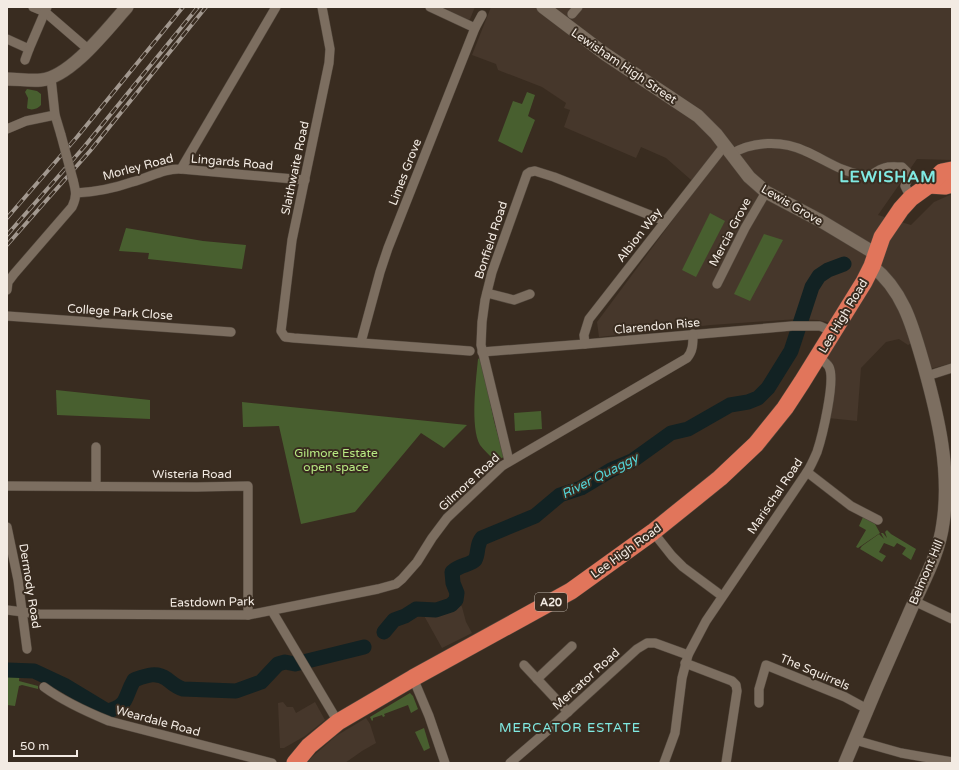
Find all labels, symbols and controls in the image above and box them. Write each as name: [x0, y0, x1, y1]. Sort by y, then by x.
street label: Lewisham High Street: [569, 25, 680, 107]
street label: Slaithwaite Road: [278, 120, 312, 216]
street label: Limes Grove: [386, 136, 424, 207]
street label: Morley Road: [101, 151, 175, 183]
street label: Lingards Road: [190, 151, 274, 173]
district label: LEWISHAM: [839, 167, 937, 187]
street label: Lewis Grove: [759, 182, 825, 228]
street label: Mercia Grove: [706, 195, 754, 269]
street label: Bonfield Road: [472, 199, 510, 281]
street label: Albion Way: [614, 205, 665, 265]
street label: Lee High Road: [815, 277, 871, 355]
street label: College Park Close: [67, 301, 173, 323]
street label: Clarendon Rise: [614, 315, 701, 337]
park label: Gilmore Estate open space: [294, 446, 378, 474]
water label: River Quaggy: [559, 449, 643, 502]
street label: Gilmore Road: [436, 450, 502, 514]
street label: Marischal Road: [744, 455, 806, 537]
street label: Wisteria Road: [152, 467, 232, 481]
street label: Lee High Road: [588, 521, 664, 581]
street label: Belmont Hill: [906, 537, 946, 607]
street label: Dermody Road: [16, 543, 44, 629]
road number: A20: [535, 593, 567, 611]
street label: Eastdown Park: [169, 594, 255, 610]
street label: Mercator Road: [550, 645, 622, 713]
street label: The Squirrels: [778, 651, 852, 693]
street label: Weardale Road: [114, 703, 202, 739]
district label: MERCATOR ESTATE: [499, 720, 641, 736]
scale bar: [14, 732, 77, 758]
text: 50 m: [20, 739, 49, 753]

